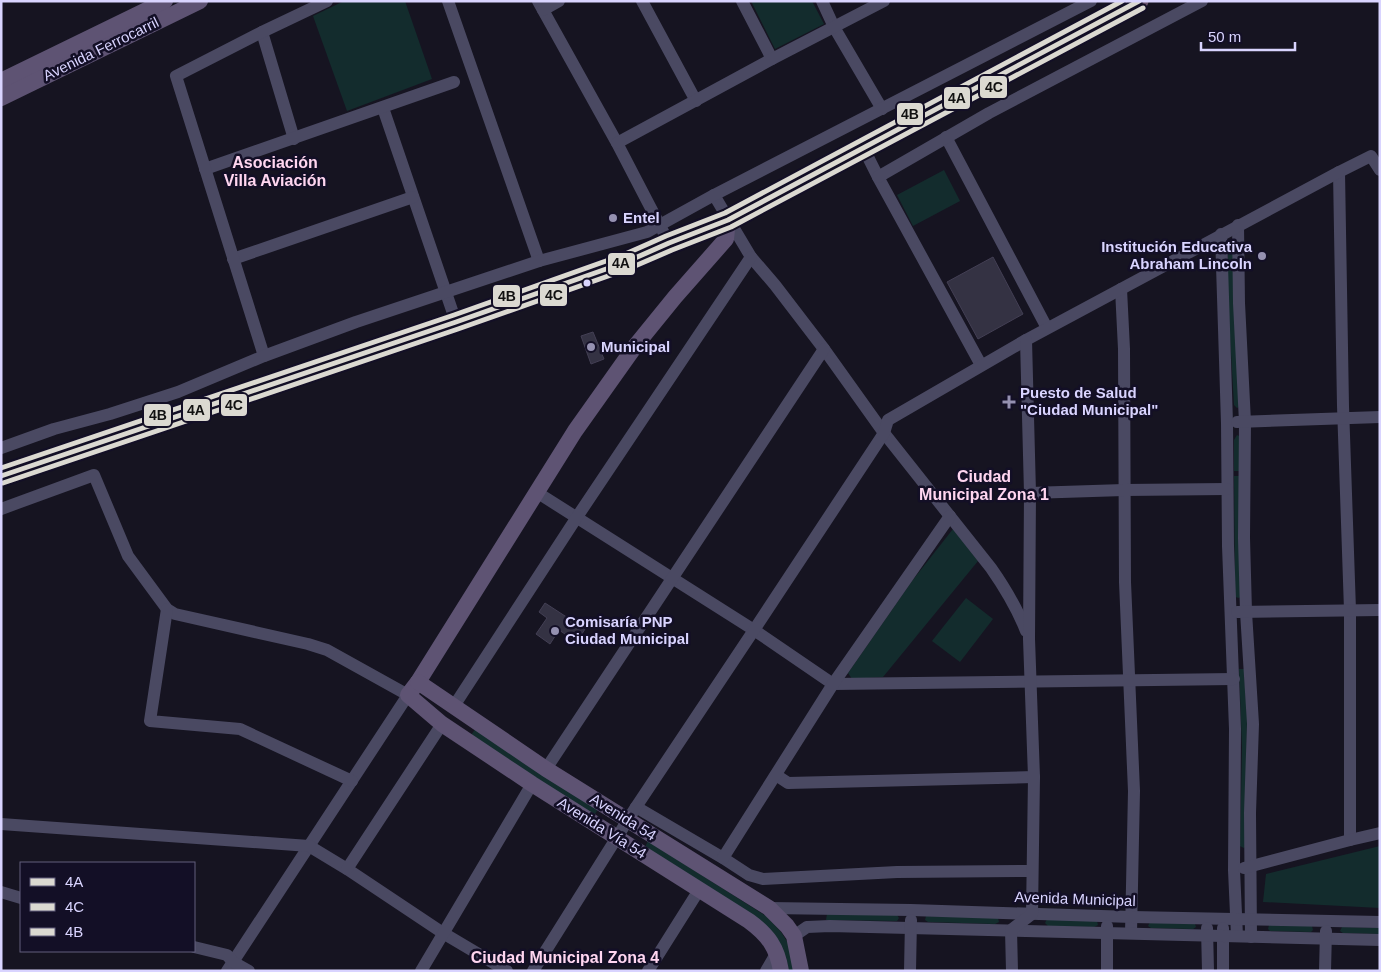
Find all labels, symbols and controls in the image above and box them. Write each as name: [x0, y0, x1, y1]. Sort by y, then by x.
street label: Avenida Ferrocarril: [40, 13, 161, 84]
scale bar: [1201, 20, 1295, 52]
text: 50 m: [1208, 28, 1241, 45]
line badge: 4C: [979, 75, 1008, 99]
text: 4C: [985, 79, 1003, 95]
line badge: 4A: [943, 86, 971, 110]
text: 4A: [948, 90, 966, 106]
line badge: 4B: [896, 102, 924, 126]
text: 4B: [901, 106, 919, 122]
district label: Asociación Villa Aviación: [224, 154, 326, 189]
place label: Entel: [623, 209, 660, 226]
marker: Entel: [607, 212, 619, 224]
place label: Institución Educativa Abraham Lincoln: [1101, 238, 1253, 272]
marker: Institución Educativa Abraham Lincoln: [1256, 250, 1268, 262]
line badge: 4A: [607, 252, 636, 276]
text: 4A: [612, 255, 630, 271]
unlabelled marker: [582, 278, 592, 288]
line badge: 4C: [539, 283, 568, 307]
line badge: 4B: [492, 284, 521, 308]
text: 4C: [545, 287, 563, 303]
text: 4B: [498, 288, 516, 304]
place label: Municipal: [601, 338, 670, 355]
marker: Municipal: [585, 341, 597, 353]
place label: Puesto de Salud "Ciudad Municipal": [1020, 384, 1158, 418]
line badge: 4C: [220, 393, 248, 417]
marker: Puesto de Salud "Ciudad Municipal": [1002, 395, 1016, 409]
text: 4C: [225, 397, 243, 413]
line badge: 4A: [182, 398, 211, 422]
text: 4A: [187, 402, 205, 418]
line badge: 4B: [143, 403, 172, 427]
text: 4B: [149, 407, 167, 423]
district label: Ciudad Municipal Zona 1: [919, 468, 1049, 503]
place label: Comisaría PNP Ciudad Municipal: [565, 613, 689, 647]
marker: Comisaría PNP Ciudad Municipal: [549, 625, 561, 637]
street label: Avenida 54: [587, 790, 659, 844]
street label: Avenida Vía 54: [555, 793, 650, 862]
legend: [20, 862, 195, 952]
text: 4A: [65, 873, 83, 890]
street label: Avenida Municipal: [1014, 888, 1136, 909]
text: 4C: [65, 898, 84, 915]
text: 4B: [65, 923, 83, 940]
district label: Ciudad Municipal Zona 4: [471, 949, 659, 966]

